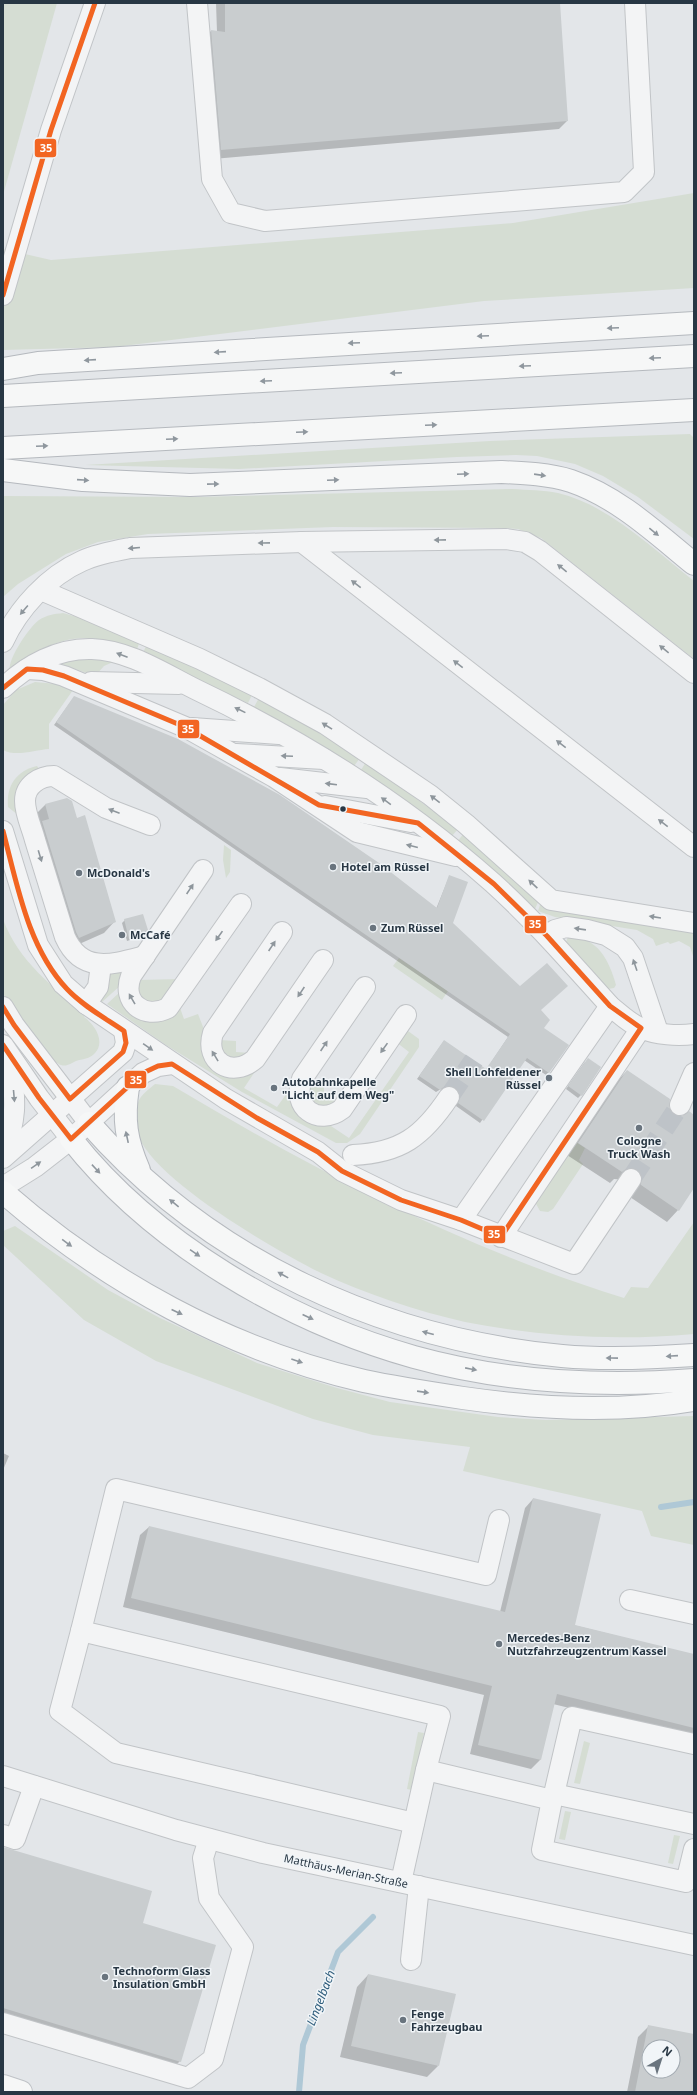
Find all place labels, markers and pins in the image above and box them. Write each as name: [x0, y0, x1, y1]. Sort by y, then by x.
unlabelled marker: [338, 804, 348, 814]
place label: Hotel am Rüssel: [341, 859, 429, 874]
marker: Hotel am Rüssel: [328, 862, 338, 872]
place label: McDonald's: [87, 865, 151, 880]
marker: McDonald's: [74, 868, 84, 878]
place label: Zum Rüssel: [381, 920, 443, 935]
marker: Zum Rüssel: [368, 923, 378, 933]
place label: McCafé: [130, 927, 171, 942]
marker: McCafé: [117, 930, 127, 940]
place label: Shell Lohfeldener Rüssel: [445, 1064, 541, 1092]
marker: Shell Lohfeldener Rüssel: [544, 1073, 554, 1083]
place label: Autobahnkapelle "Licht auf dem Weg": [282, 1074, 394, 1102]
marker: Autobahnkapelle "Licht auf dem Weg": [269, 1083, 279, 1093]
marker: Cologne Truck Wash: [634, 1123, 644, 1133]
place label: Cologne Truck Wash: [608, 1133, 670, 1161]
place label: Mercedes-Benz Nutzfahrzeugzentrum Kassel: [507, 1630, 667, 1658]
marker: Mercedes-Benz Nutzfahrzeugzentrum Kassel: [494, 1639, 504, 1649]
place label: Technoform Glass Insulation GmbH: [113, 1963, 211, 1991]
marker: Technoform Glass Insulation GmbH: [100, 1972, 110, 1982]
place label: Fenge Fahrzeugbau: [411, 2006, 482, 2034]
marker: Fenge Fahrzeugbau: [398, 2015, 408, 2025]

